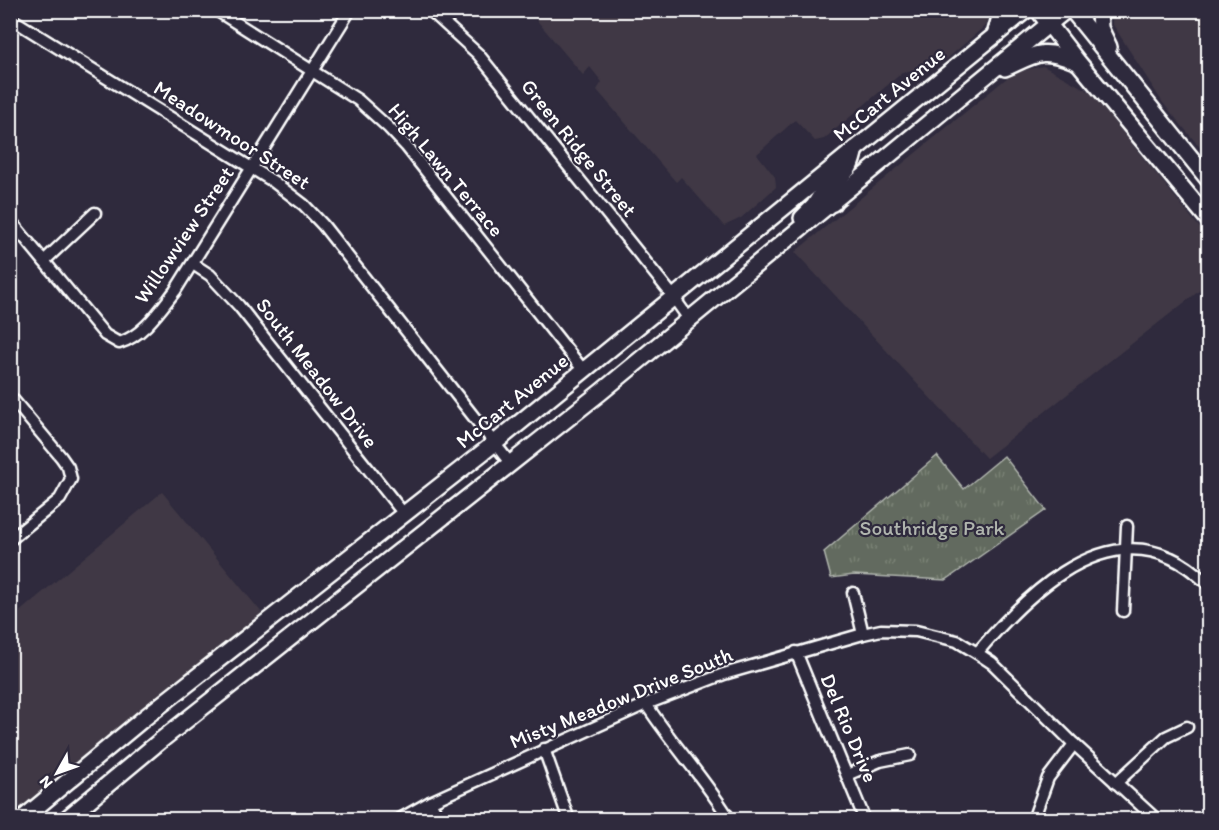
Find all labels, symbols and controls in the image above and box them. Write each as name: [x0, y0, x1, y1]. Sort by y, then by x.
street label: McCart Avenue: [828, 41, 950, 146]
street label: Green Ridge Street: [516, 74, 643, 222]
street label: Meadowmoor Street: [149, 75, 315, 195]
street label: High Lawn Terrace: [383, 98, 510, 242]
street label: Willowview Street: [128, 161, 239, 308]
street label: South Meadow Drive: [251, 293, 384, 453]
street label: McCart Avenue: [451, 348, 573, 453]
park label: Southridge Park: [860, 515, 1005, 540]
street label: Misty Meadow Drive South: [506, 641, 736, 754]
street label: Del Rio Drive: [815, 670, 884, 786]
north arrow: [27, 743, 87, 803]
text: N: [35, 772, 57, 793]

